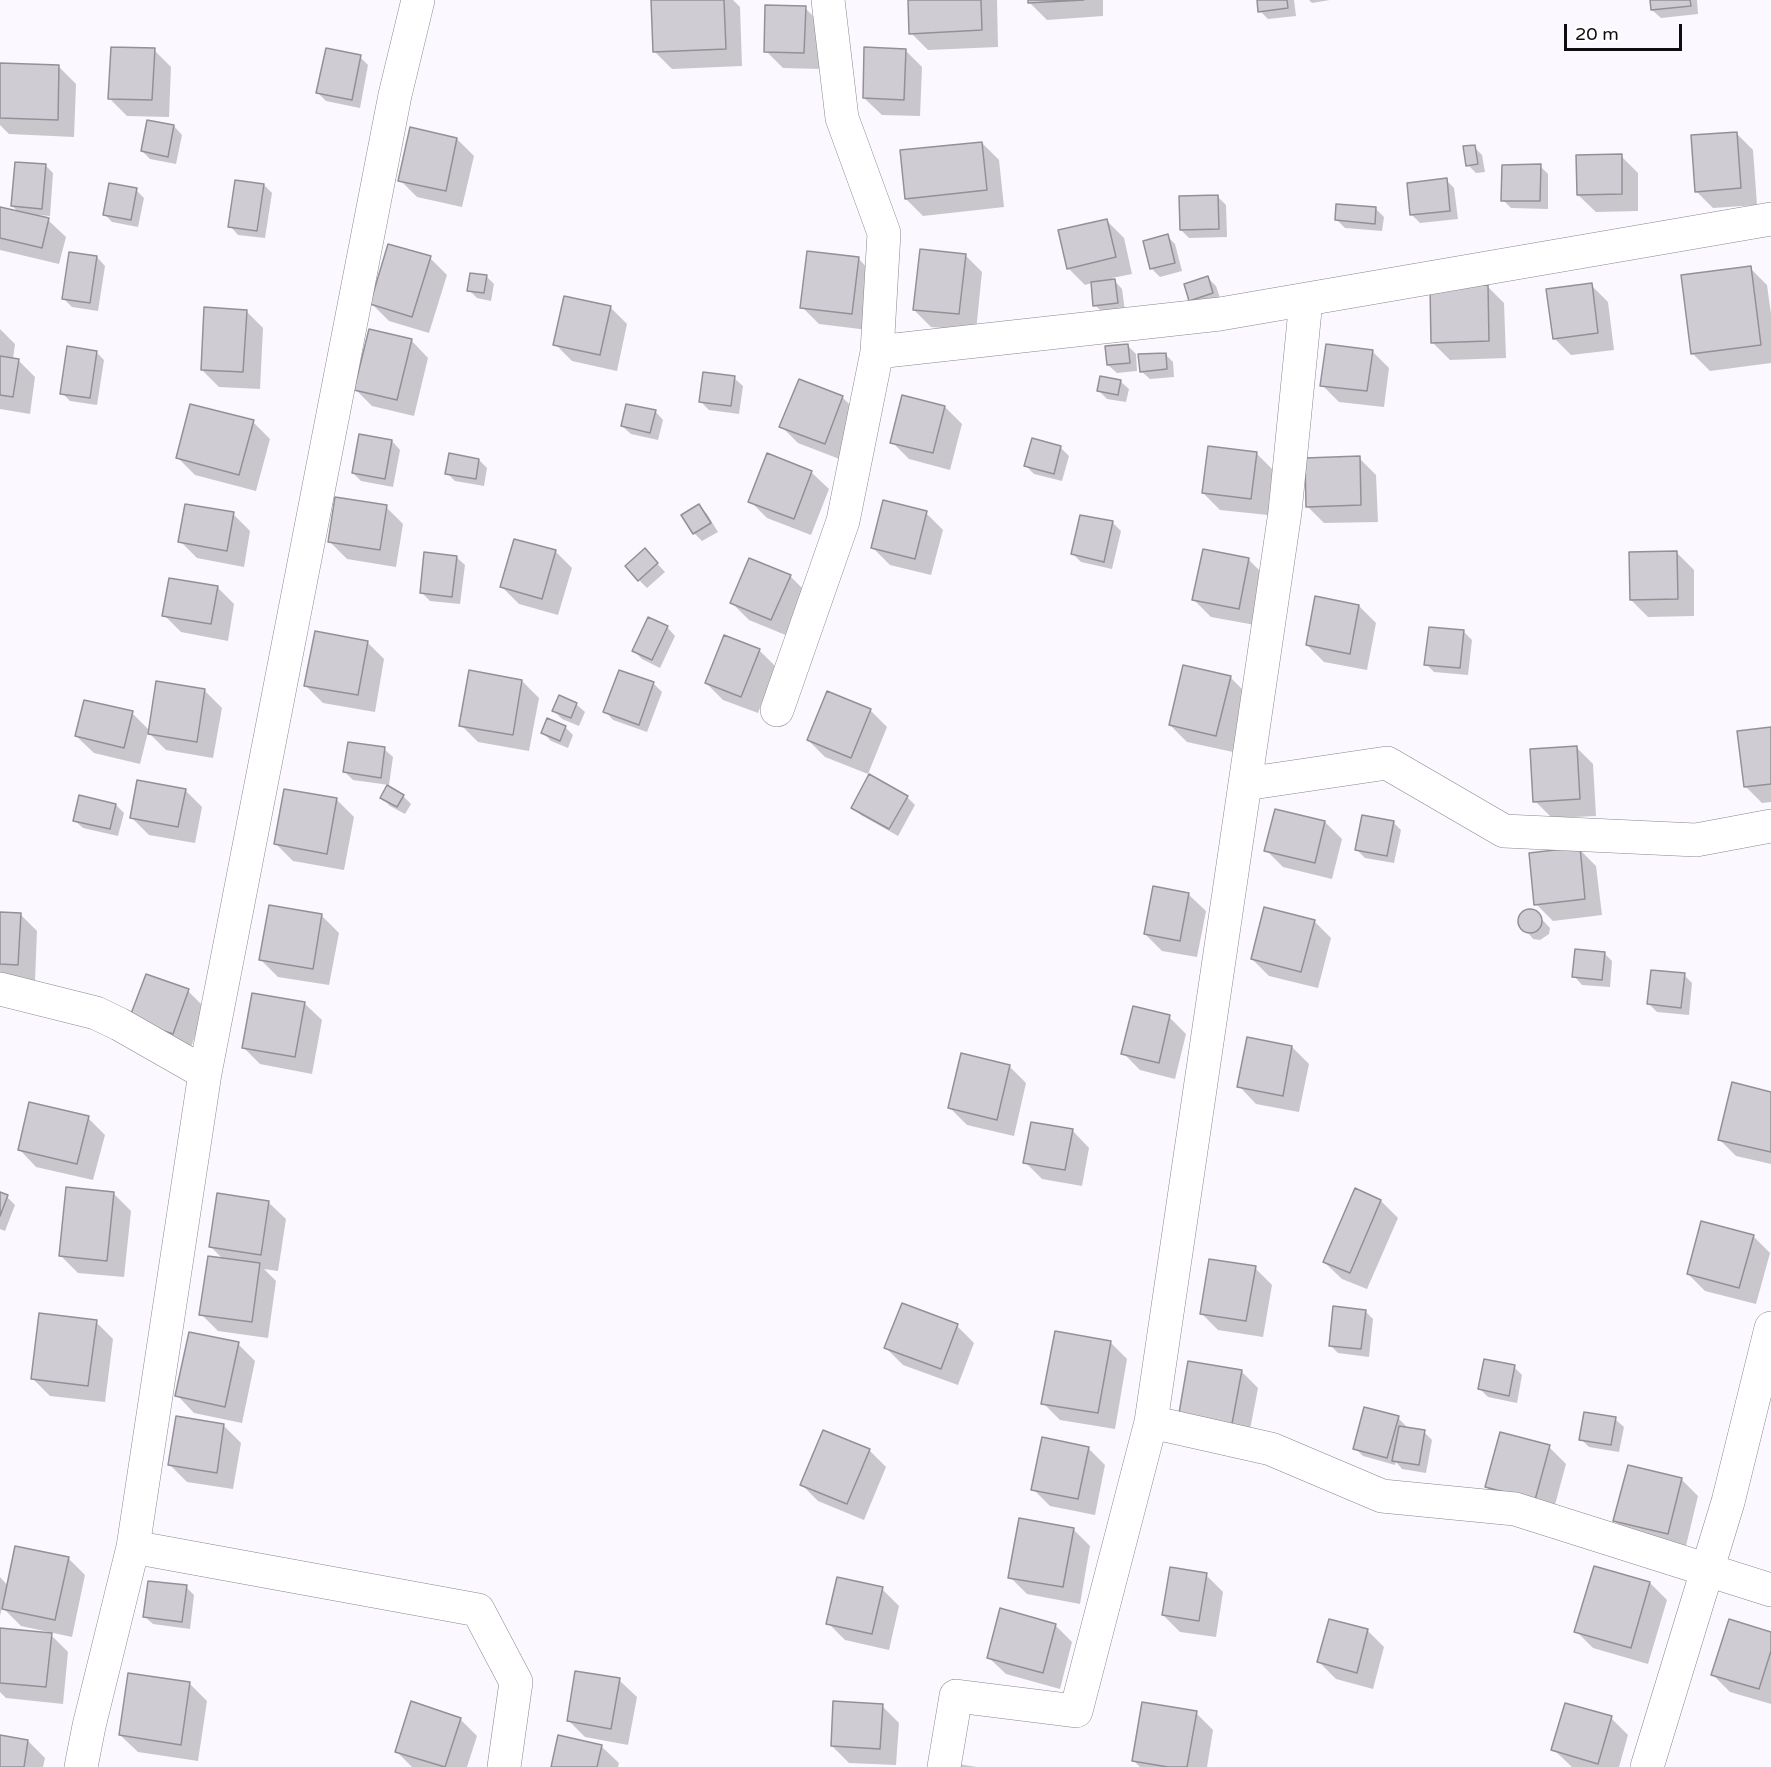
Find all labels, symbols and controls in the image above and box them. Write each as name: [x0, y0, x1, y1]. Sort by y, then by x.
scale bar: [1567, 12, 1686, 50]
text: 20 m: [1575, 23, 1619, 45]

